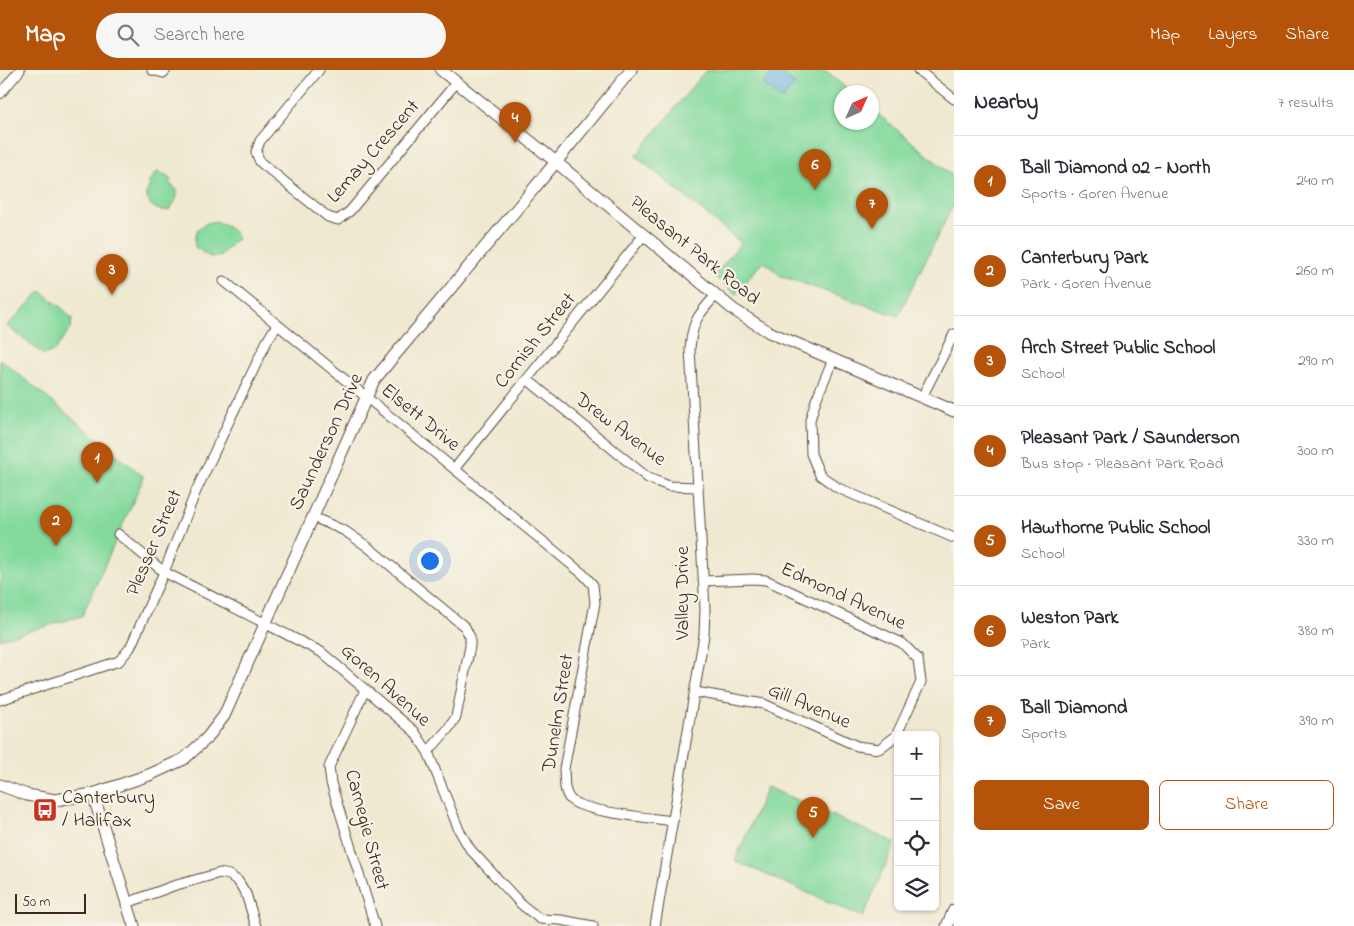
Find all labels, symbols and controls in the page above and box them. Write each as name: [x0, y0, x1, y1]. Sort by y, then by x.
search box: [96, 13, 446, 58]
text: Map: [25, 18, 66, 53]
icon: search: [114, 21, 142, 49]
text: Search here: [154, 22, 245, 49]
text: Map: [1150, 22, 1180, 48]
text: Layers: [1208, 22, 1258, 48]
text: Share: [1286, 22, 1329, 48]
north arrow: [834, 85, 879, 130]
text: Nearby: [974, 88, 1038, 118]
text: 7 results: [1278, 91, 1334, 115]
street label: Lemay Crescent: [321, 93, 428, 210]
pin: 4: [499, 102, 531, 143]
pin: 6: [799, 149, 831, 190]
text: Ball Diamond 02 - North: [1021, 155, 1211, 182]
text: 1: [987, 169, 993, 193]
text: 240 m: [1296, 169, 1334, 193]
text: Sports · Goren Avenue: [1021, 182, 1168, 206]
pin: 7: [856, 188, 888, 229]
street label: Pleasant Park Road: [622, 189, 766, 313]
text: Canterbury Park: [1021, 245, 1148, 272]
pin: 3: [96, 254, 128, 295]
text: 2: [986, 259, 994, 283]
text: 260 m: [1296, 259, 1334, 283]
text: Park · Goren Avenue: [1021, 272, 1152, 296]
street label: Cornish Street: [488, 287, 584, 395]
text: Arch Street Public School: [1021, 335, 1215, 362]
text: 3: [987, 349, 993, 373]
text: 290 m: [1298, 349, 1334, 373]
text: School: [1021, 362, 1065, 386]
street label: Saunderson Drive: [282, 369, 372, 515]
street label: Elsett Drive: [374, 377, 466, 459]
street label: Drew Avenue: [567, 385, 672, 474]
text: Pleasant Park / Saunderson: [1021, 425, 1240, 452]
text: 4: [987, 439, 993, 463]
text: 300 m: [1297, 439, 1334, 463]
pin: 1: [81, 442, 113, 483]
text: Bus stop · Pleasant Park Road: [1021, 452, 1224, 476]
street label: Plesser Street: [119, 485, 191, 601]
pin: 2: [40, 505, 72, 546]
text: Hawthorne Public School: [1021, 515, 1211, 542]
text: 5: [985, 529, 995, 553]
text: 330 m: [1297, 529, 1334, 553]
text: School: [1021, 542, 1065, 566]
street label: Valley Drive: [669, 546, 698, 641]
your location: [417, 548, 443, 574]
street label: Edmond Avenue: [776, 555, 910, 639]
text: Weston Park: [1021, 605, 1119, 632]
text: 6: [986, 619, 994, 643]
text: 380 m: [1298, 619, 1334, 643]
text: Park: [1021, 632, 1050, 656]
street label: Goren Avenue: [333, 637, 437, 735]
street label: Dunelm Street: [535, 652, 583, 775]
street label: Gill Avenue: [763, 677, 855, 737]
text: Ball Diamond: [1021, 695, 1127, 722]
text: 7: [987, 709, 993, 733]
text: 390 m: [1299, 709, 1334, 733]
text: Sports: [1021, 722, 1067, 746]
map controls: [894, 731, 939, 911]
button: +: [894, 731, 939, 776]
street label: Carnegie Street: [335, 766, 396, 894]
button: −: [894, 776, 939, 821]
button: Save: [974, 780, 1149, 830]
button: Share: [1159, 780, 1334, 830]
place label: Canterbury / Halifax: [62, 784, 155, 836]
bus stop icon: Canterbury / Halifax: [32, 797, 58, 823]
pin: 5: [797, 797, 829, 838]
button: locate: [894, 821, 939, 866]
button: layers: [894, 866, 939, 911]
scale bar: [15, 891, 86, 914]
text: 50 m: [22, 892, 50, 913]

